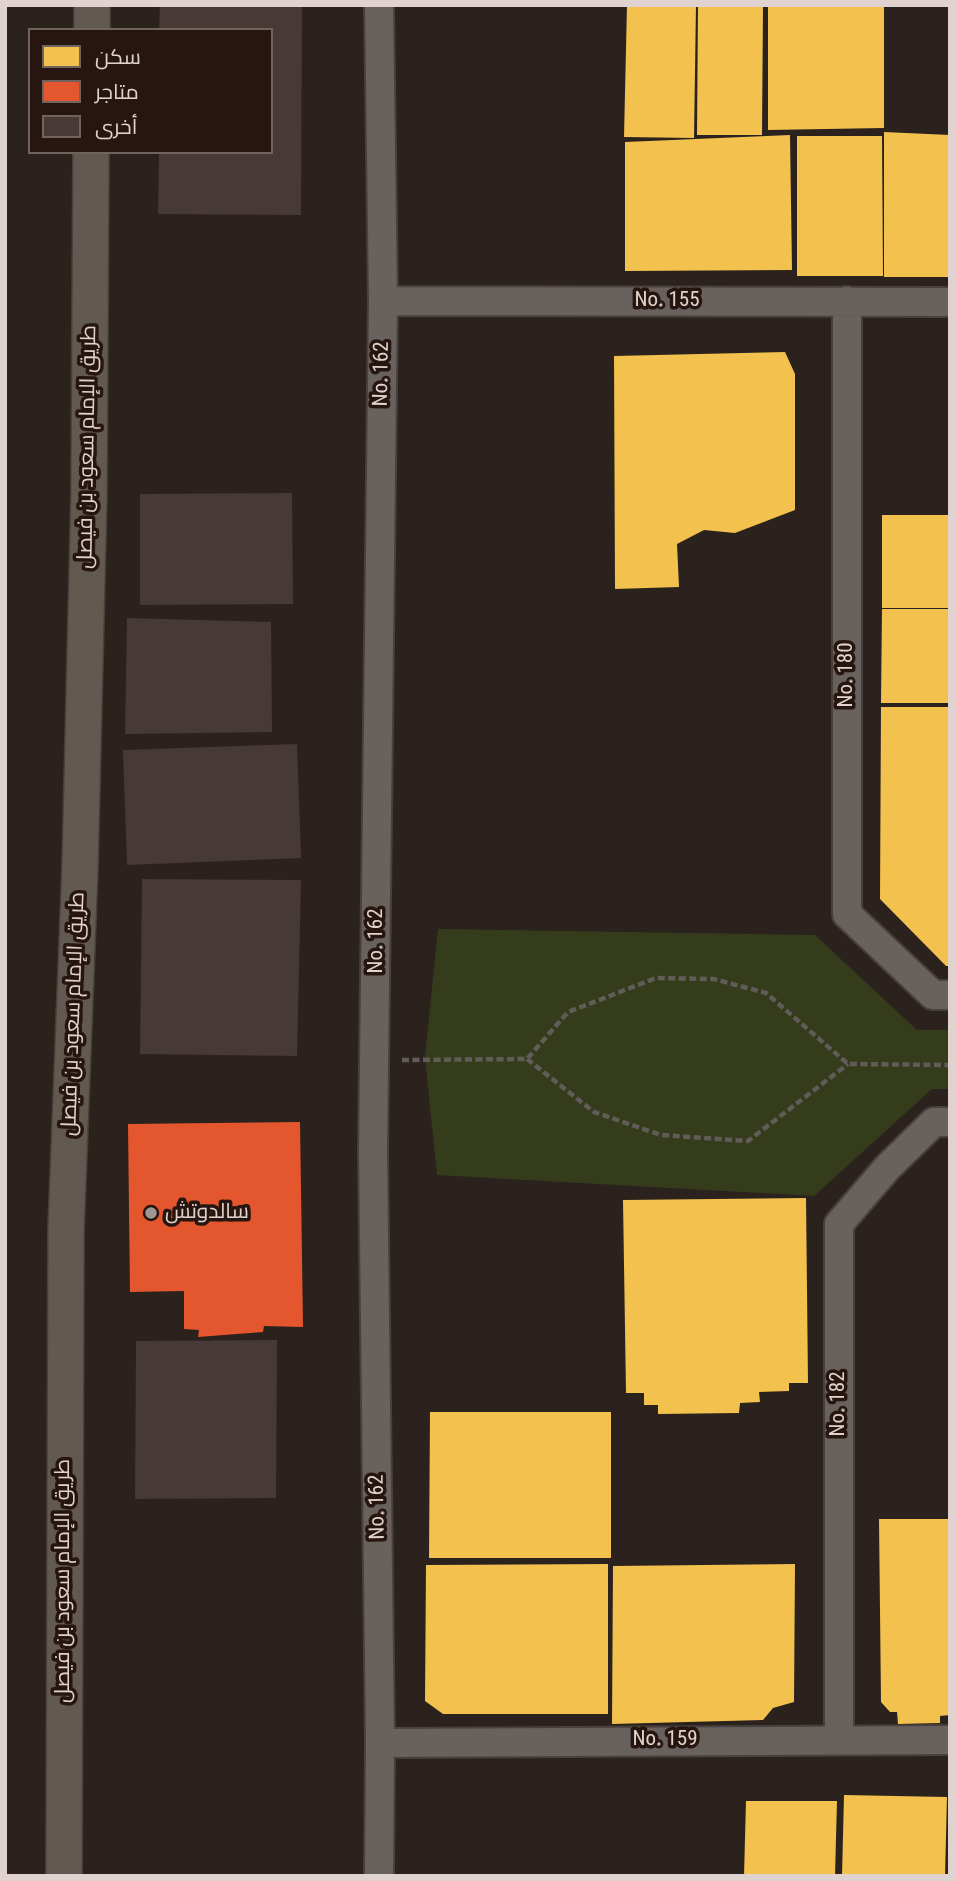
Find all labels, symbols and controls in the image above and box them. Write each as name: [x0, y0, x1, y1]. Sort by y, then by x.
legend: [28, 28, 273, 154]
text: سكن: [95, 45, 141, 69]
text: متاجر: [95, 80, 139, 104]
text: أخرى: [95, 115, 137, 139]
street label: No. 155: [634, 288, 700, 314]
street label: طريق الإمام سعود بن فيصل: [73, 325, 103, 569]
street label: No. 162: [369, 341, 395, 407]
street label: No. 180: [834, 642, 860, 708]
street label: طريق الإمام سعود بن فيصل: [57, 892, 91, 1136]
street label: No. 162: [364, 908, 390, 974]
place label: سالدوتش: [165, 1200, 249, 1226]
marker: سالدوتش: [143, 1205, 159, 1221]
street label: No. 182: [826, 1371, 852, 1437]
street label: طريق الإمام سعود بن فيصل: [51, 1459, 77, 1703]
street label: No. 162: [365, 1474, 391, 1540]
street label: No. 159: [632, 1727, 698, 1753]

